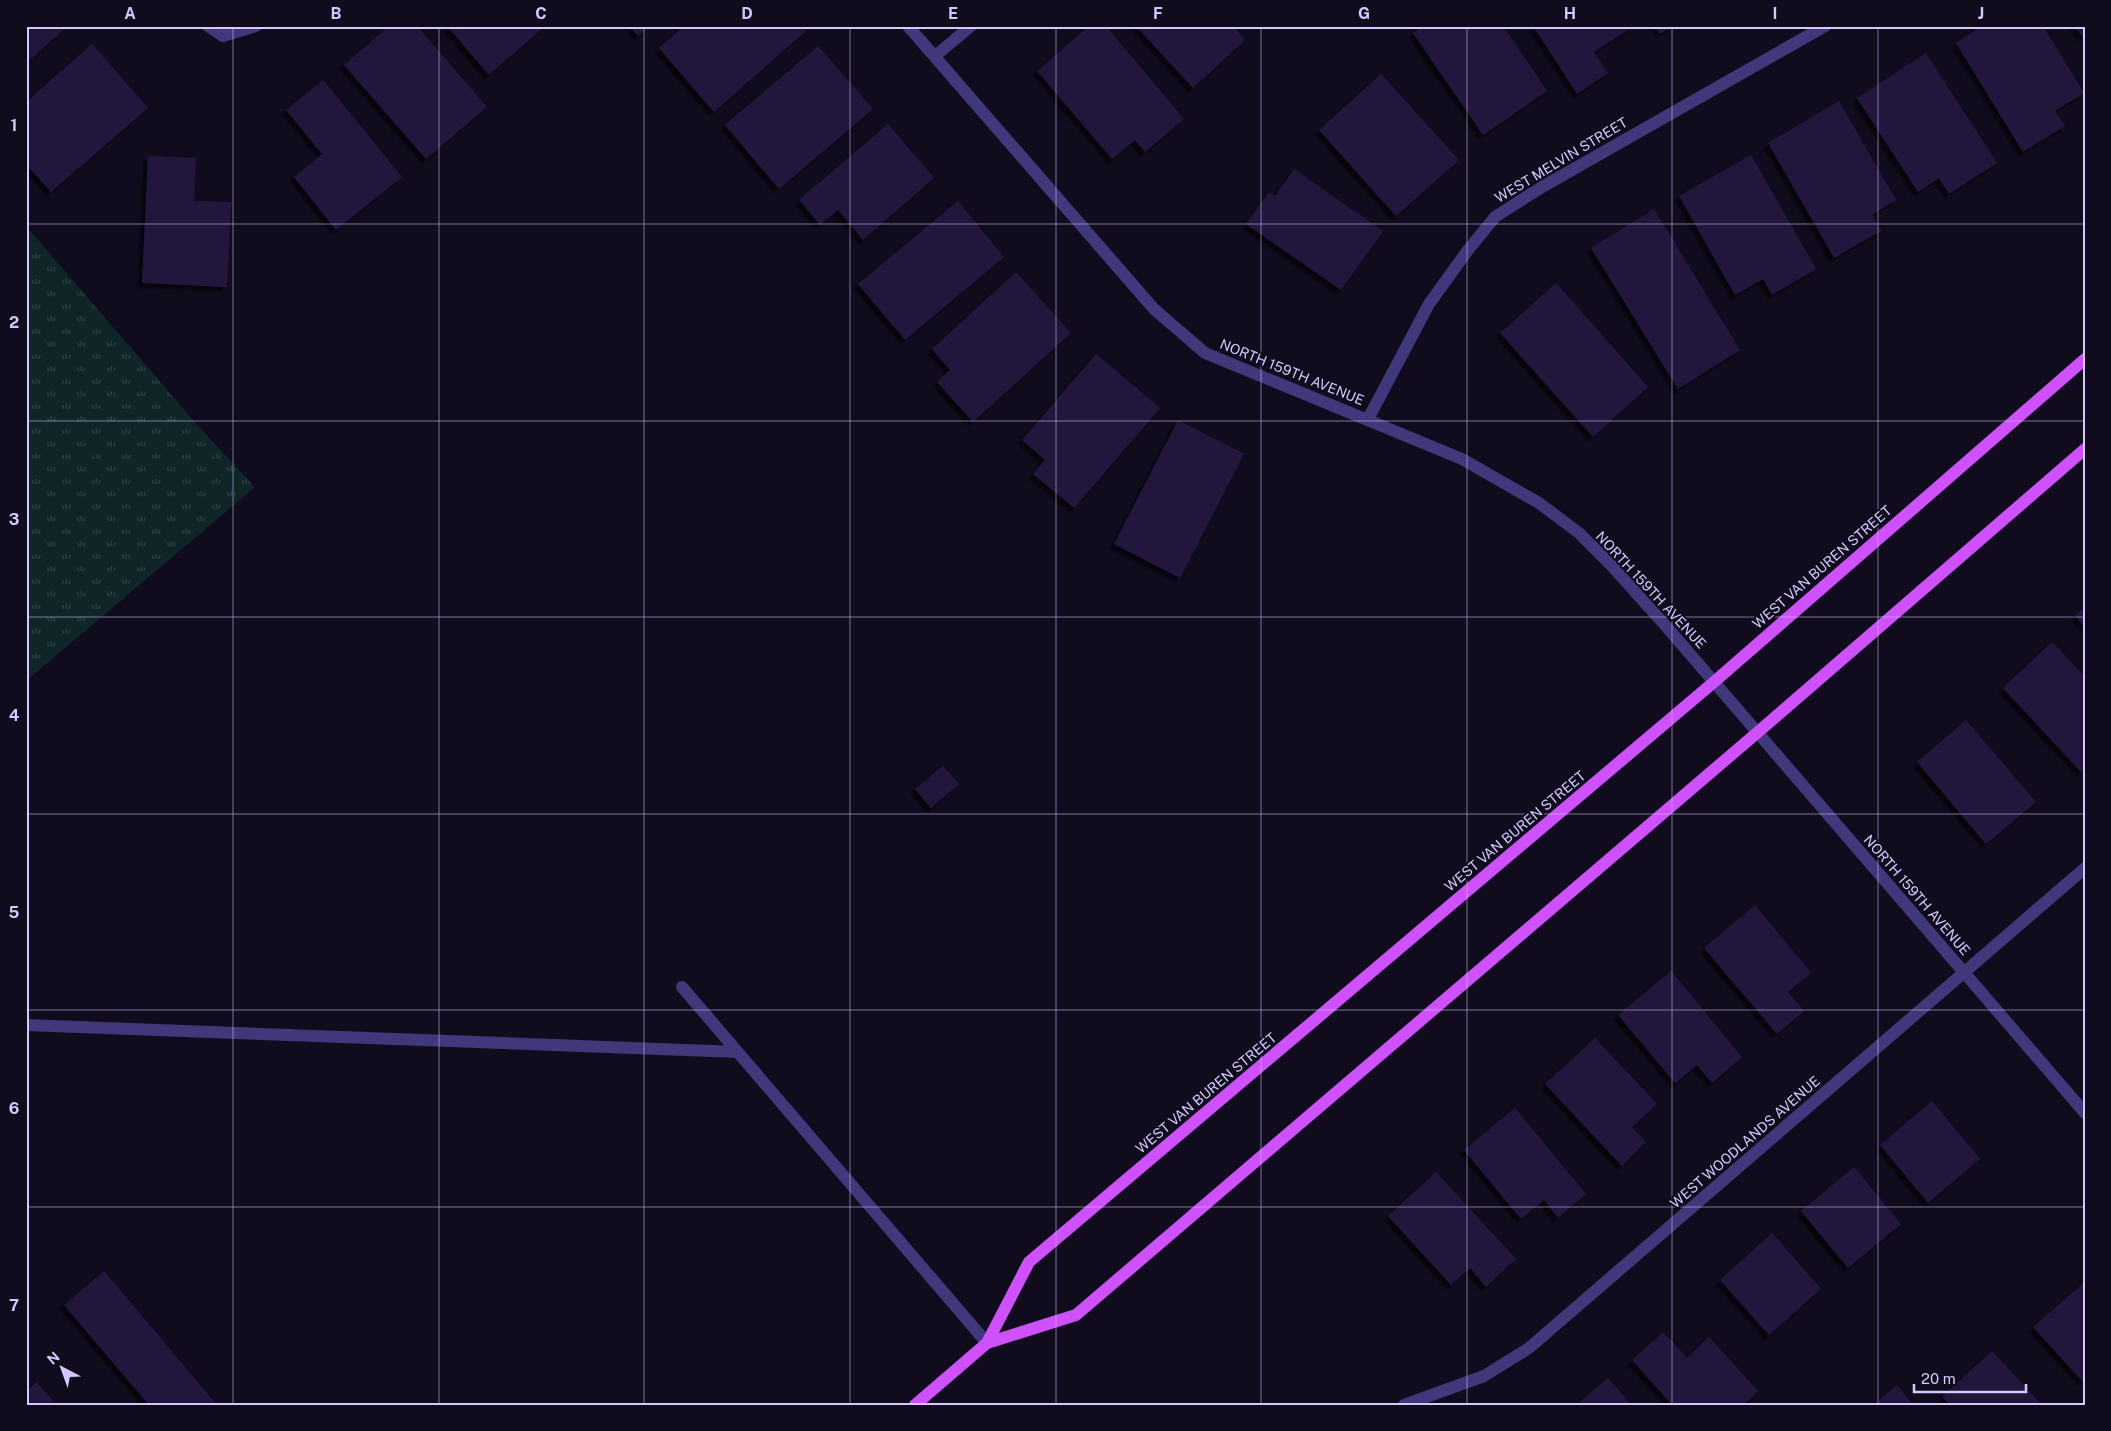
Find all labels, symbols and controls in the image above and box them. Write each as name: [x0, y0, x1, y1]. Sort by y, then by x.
text: A: [124, 4, 136, 23]
text: B: [331, 4, 342, 23]
text: C: [535, 4, 547, 23]
text: D: [741, 4, 753, 23]
text: E: [948, 4, 958, 23]
text: F: [1153, 4, 1163, 23]
text: G: [1358, 4, 1370, 23]
text: H: [1564, 4, 1576, 23]
text: I: [1773, 4, 1777, 23]
text: J: [1978, 4, 1984, 23]
street label: WEST MELVIN STREET: [1492, 114, 1630, 206]
text: 1: [11, 116, 17, 135]
text: 2: [9, 313, 19, 332]
street label: NORTH 159TH AVENUE: [1218, 336, 1366, 408]
street label: WEST VAN BUREN STREET: [1749, 502, 1895, 632]
text: 3: [9, 510, 19, 529]
street label: NORTH 159TH AVENUE: [1593, 528, 1709, 652]
text: 4: [9, 706, 20, 725]
street label: WEST VAN BUREN STREET: [1441, 767, 1589, 895]
street label: NORTH 159TH AVENUE: [1860, 832, 1974, 958]
text: 5: [9, 903, 20, 922]
street label: WEST VAN BUREN STREET: [1132, 1029, 1280, 1157]
street label: WEST WOODLANDS AVENUE: [1667, 1073, 1823, 1211]
text: 6: [9, 1099, 19, 1118]
text: 7: [9, 1296, 19, 1315]
north arrow: [38, 1344, 88, 1394]
text: N: [44, 1349, 63, 1368]
scale bar: [1914, 1361, 2026, 1393]
text: 20 m: [1921, 1370, 1956, 1387]

